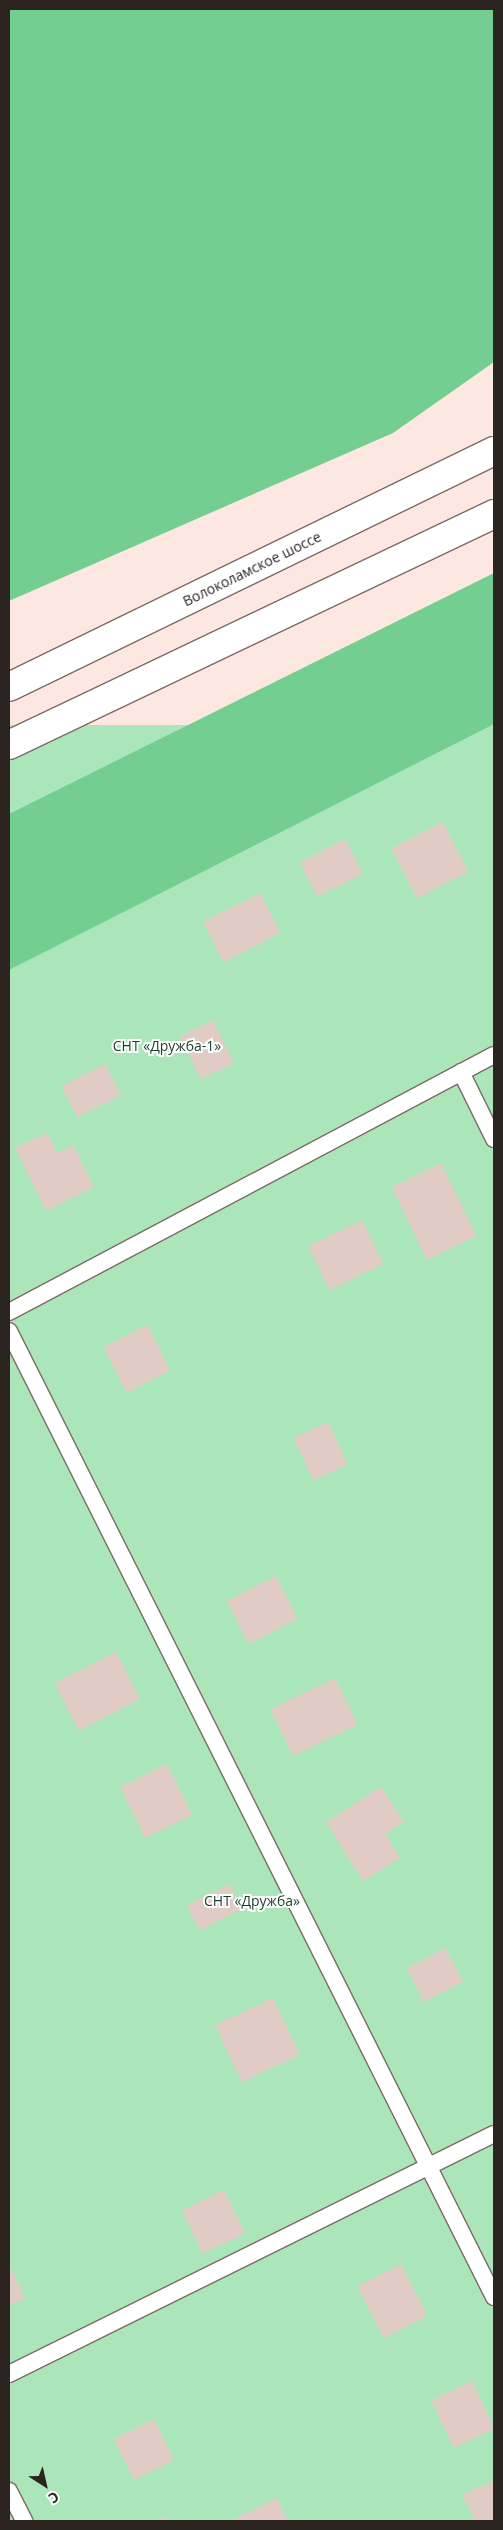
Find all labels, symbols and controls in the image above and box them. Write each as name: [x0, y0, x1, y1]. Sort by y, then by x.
street label: Волоколамское шоссе: [180, 528, 324, 610]
park label: СНТ «Дружба-1»: [113, 1038, 221, 1054]
park label: СНТ «Дружба»: [204, 1893, 300, 1909]
north arrow: [20, 2460, 70, 2510]
text: С: [45, 2487, 63, 2508]

